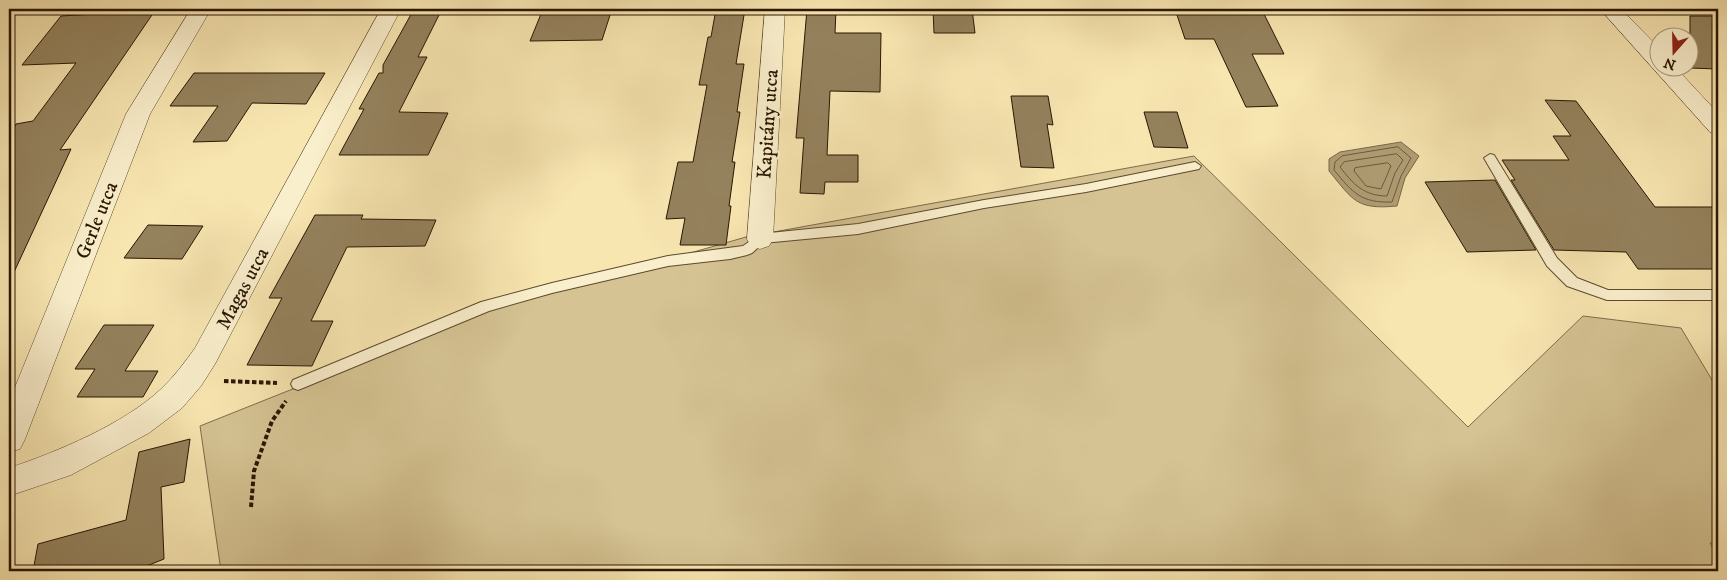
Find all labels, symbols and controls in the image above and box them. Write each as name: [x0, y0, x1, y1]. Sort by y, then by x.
north arrow: [1650, 28, 1700, 78]
text: N: [1661, 53, 1678, 74]
street label: Kapitány utca: [752, 68, 785, 180]
street label: Gerle utca: [71, 178, 124, 263]
street label: Magas utca: [211, 243, 276, 334]

